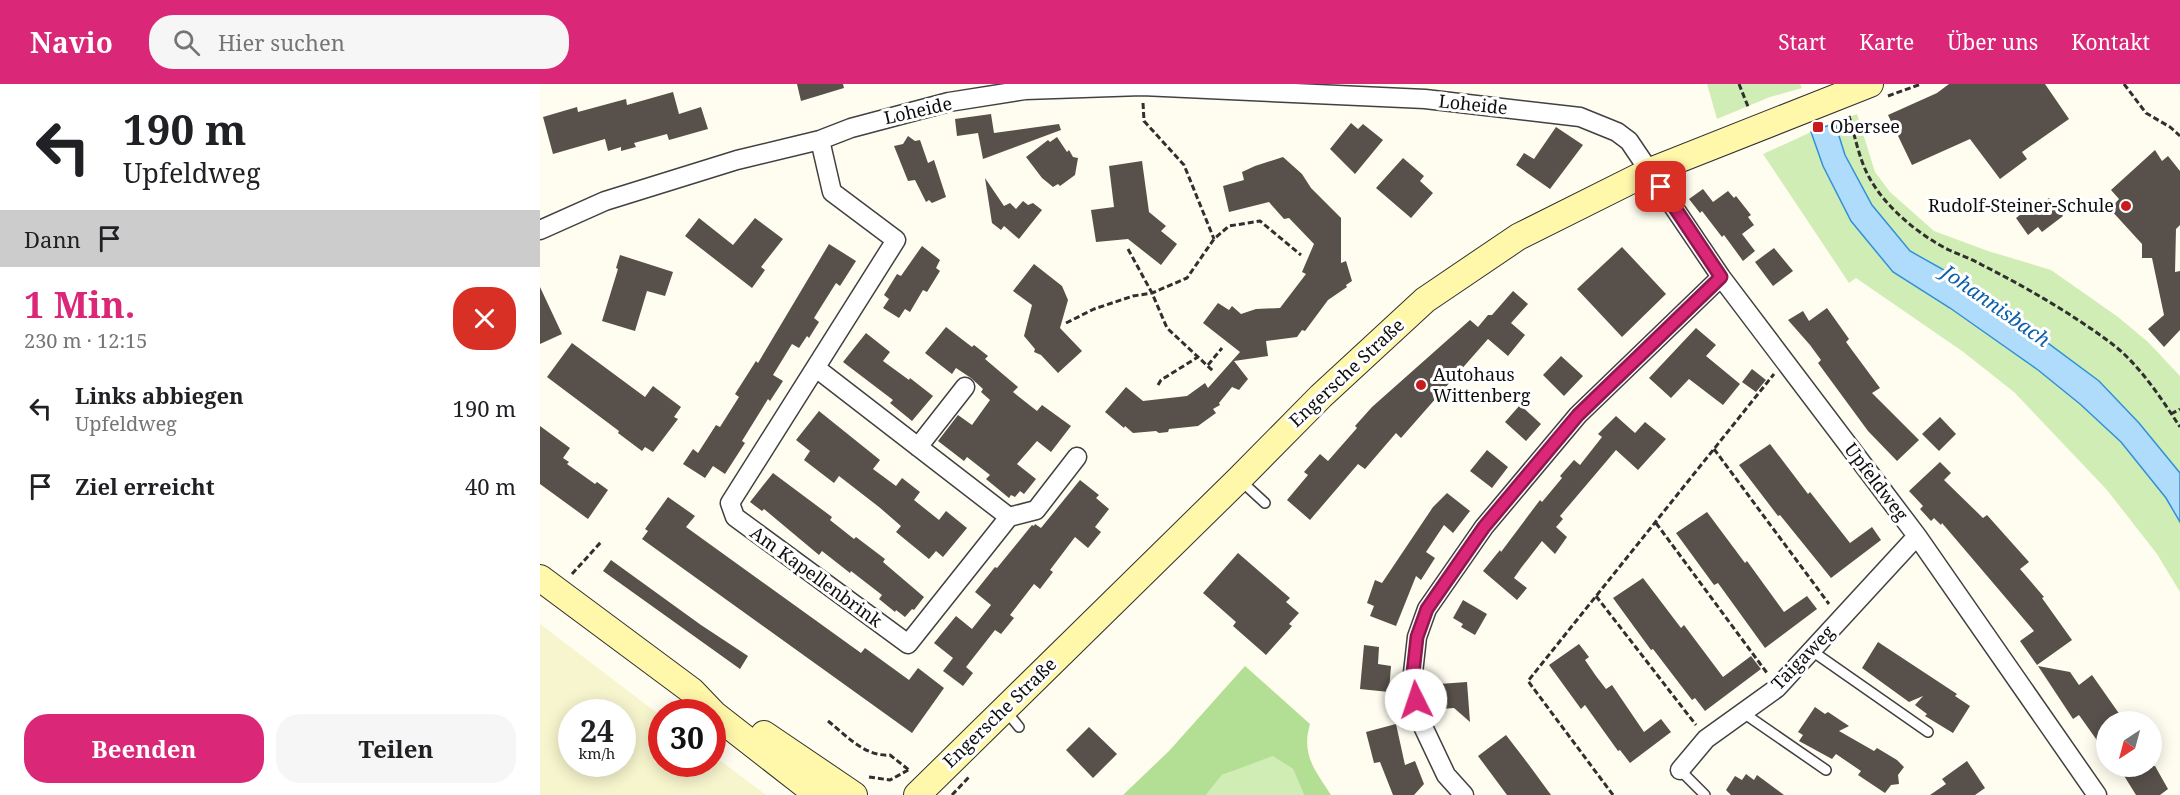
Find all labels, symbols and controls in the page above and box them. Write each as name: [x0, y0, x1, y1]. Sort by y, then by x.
search box: [149, 15, 569, 69]
text: Navio: [30, 23, 113, 61]
icon: search: [170, 26, 203, 59]
text: Hier suchen: [218, 27, 345, 57]
text: Start: [1778, 28, 1826, 56]
text: Karte: [1859, 28, 1914, 56]
text: Über uns: [1947, 28, 2038, 56]
text: Kontakt: [2071, 28, 2150, 56]
street label: Loheide: [1437, 88, 1509, 120]
street label: Loheide: [881, 91, 954, 129]
text: 190 m: [123, 100, 247, 157]
icon: left: [24, 108, 102, 186]
place label: Obersee: [1830, 114, 1900, 138]
marker: Obersee: [1811, 120, 1825, 134]
text: Upfeldweg: [123, 154, 261, 191]
pin: [1635, 161, 1686, 212]
icon: arrive: [1644, 170, 1677, 203]
place label: Rudolf-Steiner-Schule: [1928, 193, 2114, 217]
marker: Rudolf-Steiner-Schule: [2119, 199, 2133, 213]
icon: arrive: [93, 222, 126, 255]
text: Dann: [24, 224, 81, 254]
water label: Johannisbach: [1934, 256, 2056, 353]
text: 1 Min.: [24, 280, 135, 329]
button: close: [453, 287, 516, 350]
street label: Engersche Straße: [1284, 313, 1409, 432]
text: 230 m · 12:15: [24, 327, 147, 354]
place label: Autohaus Wittenberg: [1433, 362, 1531, 407]
marker: Autohaus Wittenberg: [1414, 378, 1428, 392]
text: Links abbiegen: [75, 380, 244, 410]
icon: left: [24, 392, 57, 425]
text: 190 m: [453, 393, 516, 423]
text: Upfeldweg: [75, 410, 177, 437]
street label: Upfeldweg: [1840, 438, 1914, 525]
icon: arrive: [24, 470, 57, 503]
text: Ziel erreicht: [75, 471, 215, 501]
text: 40 m: [465, 471, 516, 501]
street label: Am Kapellenbrink: [746, 520, 888, 632]
street label: Taigaweg: [1765, 620, 1839, 695]
street label: Engersche Straße: [937, 652, 1061, 773]
position arrow: [1384, 668, 1448, 732]
speed limit sign: 30: [648, 699, 726, 777]
text: 24: [580, 710, 614, 751]
north arrow: [2096, 711, 2162, 777]
map controls: [2096, 711, 2162, 777]
button: Beenden: [24, 714, 264, 783]
button: Teilen: [276, 714, 516, 783]
text: km/h: [579, 743, 615, 763]

